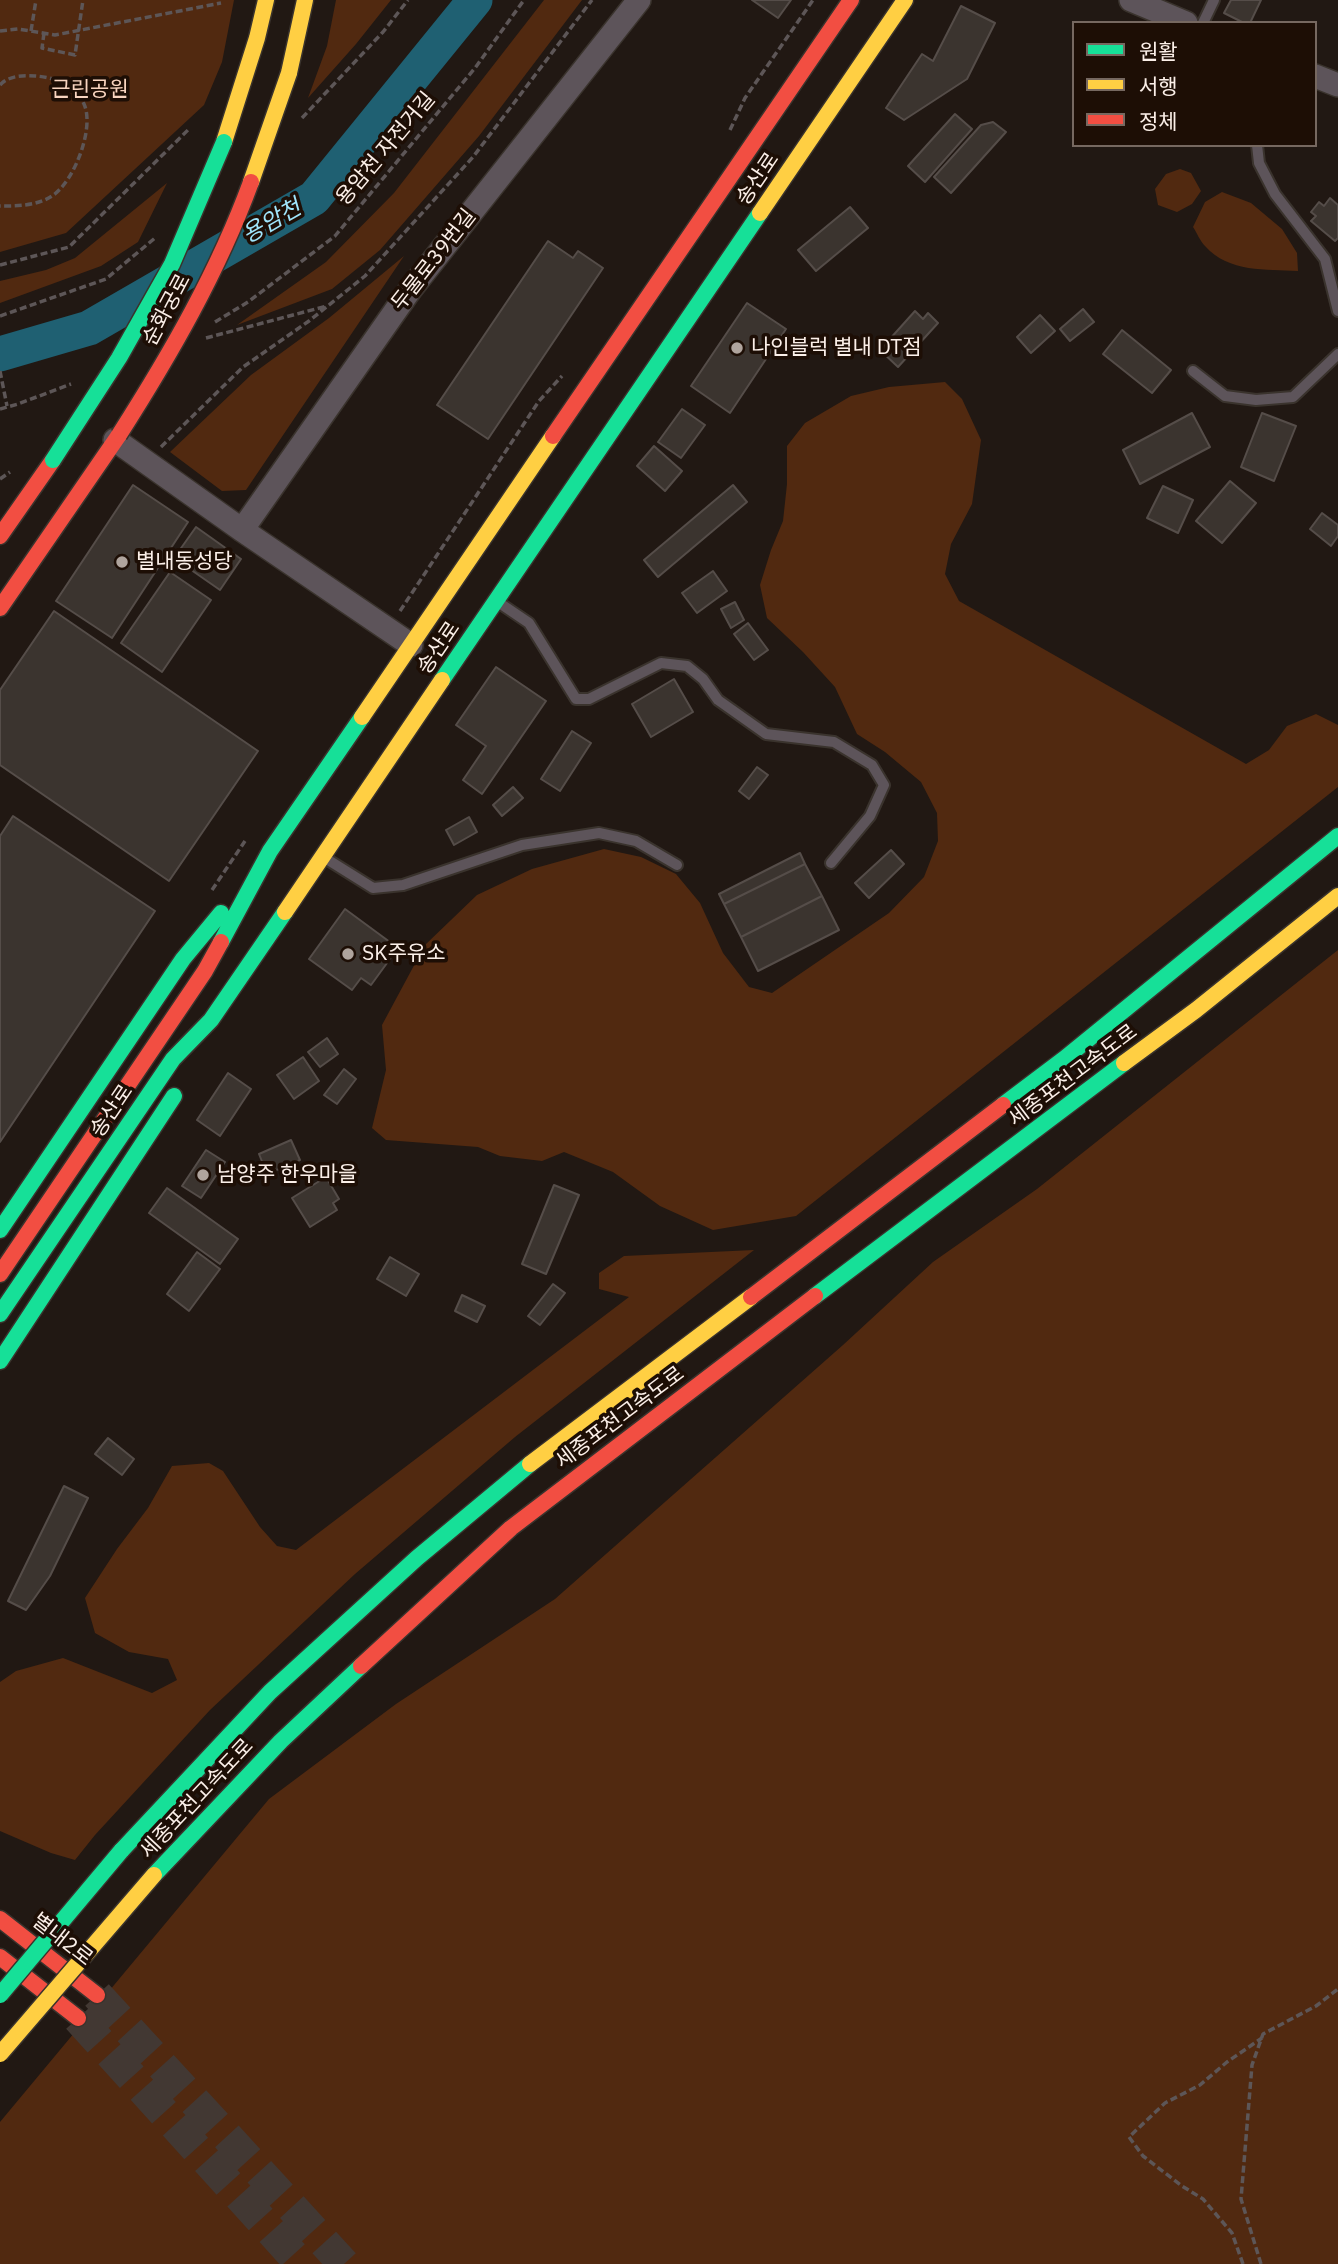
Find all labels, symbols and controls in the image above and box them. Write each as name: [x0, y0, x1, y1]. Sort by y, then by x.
legend: [1072, 21, 1317, 147]
text: 원활: [1139, 37, 1178, 65]
text: 서행: [1139, 72, 1178, 100]
park label: 근린공원: [51, 77, 129, 103]
street label: 용암천 자전거길: [331, 87, 441, 211]
text: 정체: [1139, 107, 1178, 135]
street label: 송산로: [731, 148, 785, 210]
water label: 용암천: [238, 194, 306, 250]
street label: 두물로39번길: [387, 204, 481, 316]
street label: 순화궁로: [138, 270, 196, 350]
place label: 나인블럭 별내 DT점: [751, 335, 922, 361]
marker: 나인블럭 별내 DT점: [729, 340, 745, 356]
place label: 별내동성당: [136, 549, 233, 575]
marker: 별내동성당: [114, 554, 130, 570]
street label: 송산로: [412, 617, 466, 679]
place label: SK주유소: [362, 941, 445, 967]
marker: SK주유소: [340, 946, 356, 962]
street label: 세종포천고속도로: [1004, 1019, 1142, 1133]
street label: 송산로: [85, 1080, 139, 1142]
place label: 남양주 한우마을: [217, 1162, 357, 1188]
marker: 남양주 한우마을: [195, 1167, 211, 1183]
street label: 세종포천고속도로: [551, 1361, 689, 1475]
street label: 세종포천고속도로: [135, 1734, 259, 1864]
street label: 별내2로: [26, 1908, 98, 1972]

